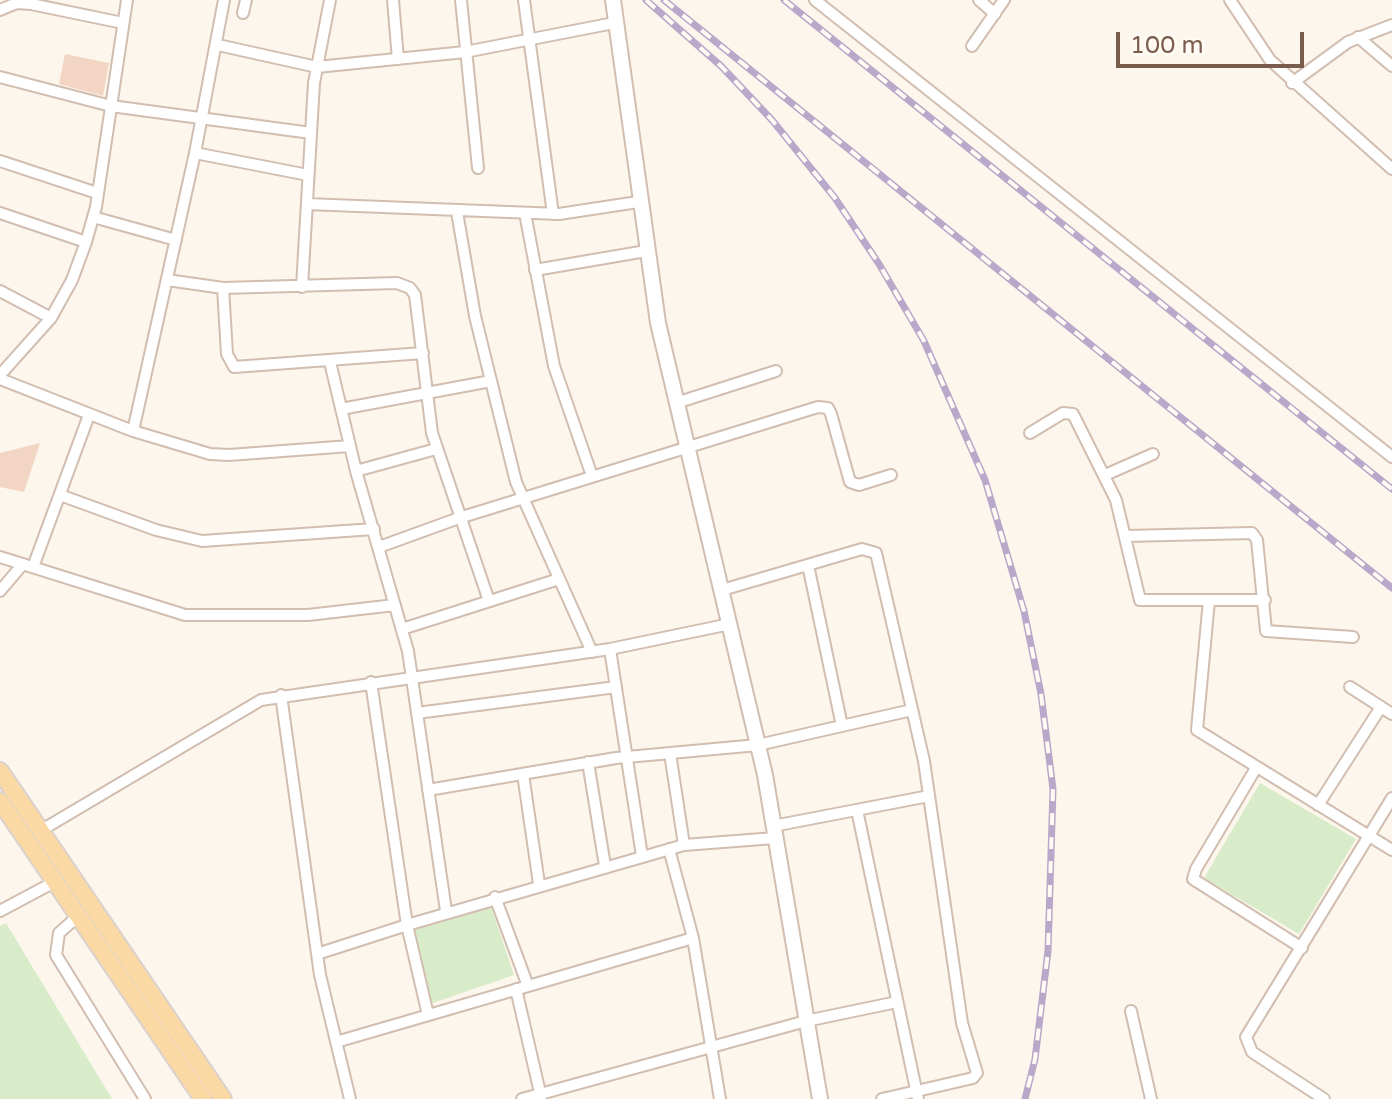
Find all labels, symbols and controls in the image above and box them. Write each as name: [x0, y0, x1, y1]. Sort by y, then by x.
scale bar: [1120, 16, 1308, 66]
text: 100 m: [1130, 31, 1204, 60]

